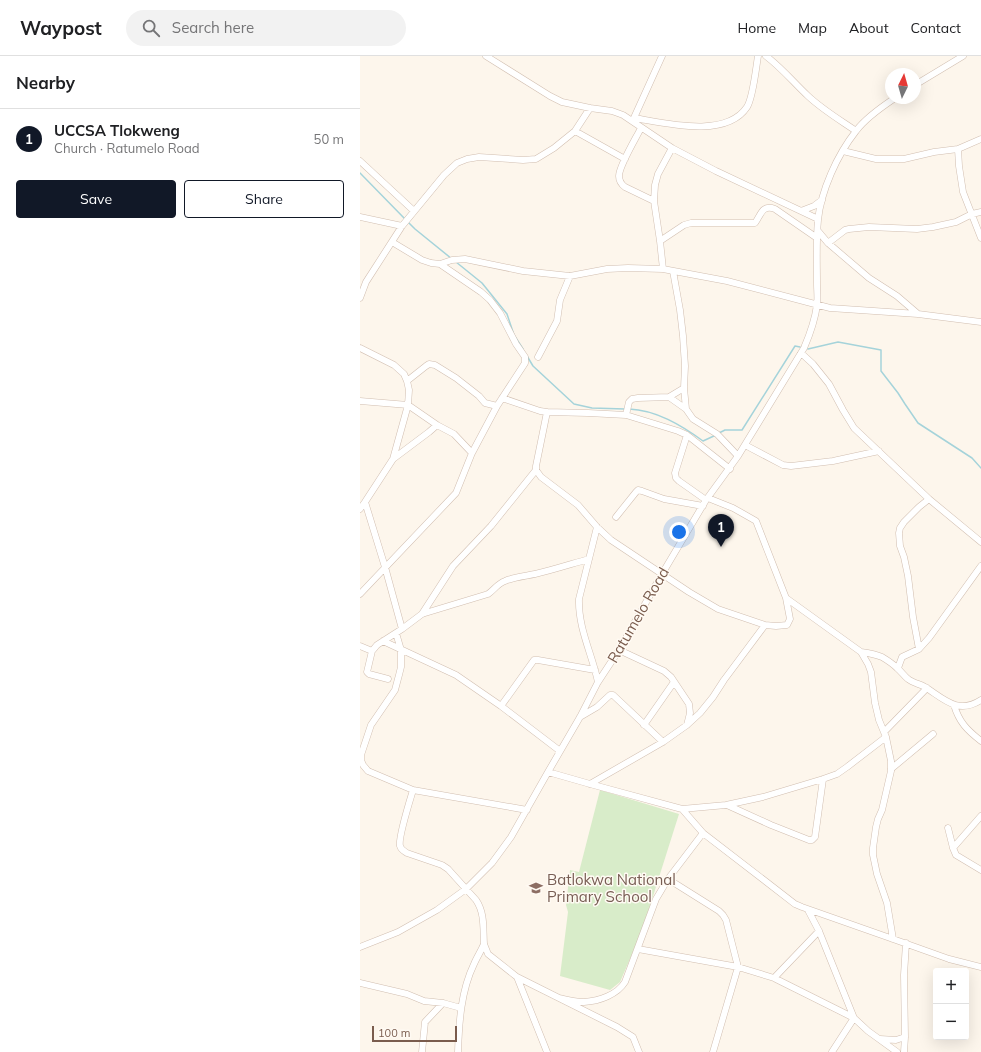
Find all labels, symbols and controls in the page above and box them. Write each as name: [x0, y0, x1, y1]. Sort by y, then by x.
search box: [126, 10, 406, 46]
text: Waypost: [20, 16, 102, 40]
icon: search: [140, 17, 162, 39]
text: Search here: [172, 18, 254, 37]
text: Home: [737, 19, 776, 37]
text: Map: [798, 19, 827, 37]
text: About: [849, 19, 889, 37]
text: Contact: [911, 19, 961, 37]
north arrow: [885, 68, 921, 104]
text: Nearby: [16, 72, 75, 93]
text: UCCSA Tlokweng: [54, 121, 180, 140]
text: 1: [25, 131, 33, 147]
text: 50 m: [314, 131, 344, 147]
text: Church · Ratumelo Road: [54, 140, 200, 156]
button: Save: [16, 180, 176, 218]
button: Share: [184, 180, 344, 218]
pin: 1: [708, 514, 734, 547]
your location: [669, 522, 689, 542]
street label: Ratumelo Road: [603, 564, 673, 666]
place label: Batlokwa National Primary School: [547, 870, 676, 906]
school or university icon: Batlokwa National Primary School: [528, 880, 544, 896]
map controls: [933, 968, 969, 1040]
button: +: [933, 968, 969, 1004]
button: −: [933, 1004, 969, 1040]
scale bar: [372, 1024, 457, 1043]
text: 100 m: [378, 1026, 410, 1040]

